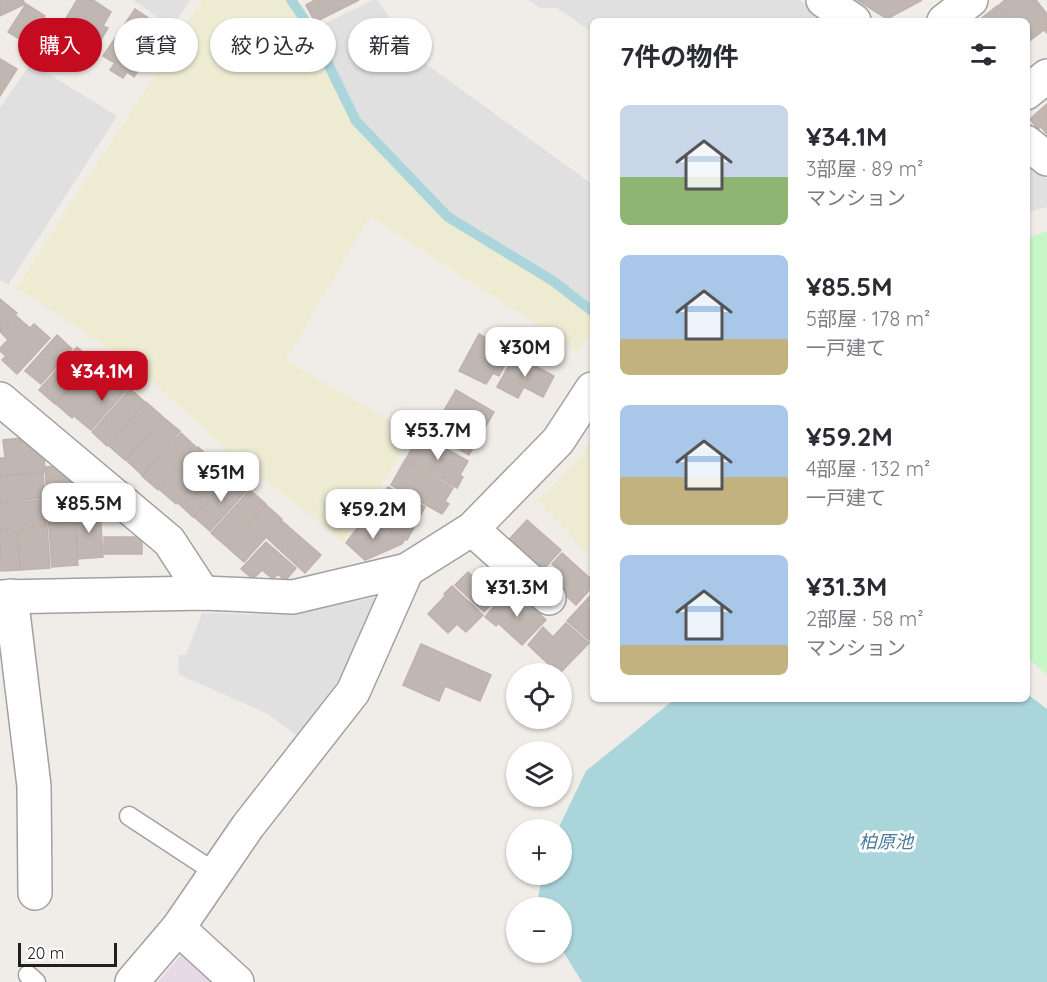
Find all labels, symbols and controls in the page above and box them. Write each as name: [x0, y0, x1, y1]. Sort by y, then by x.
chip: 購入: [18, 18, 102, 72]
chip: 賃貸: [114, 18, 198, 72]
chip: 絞り込み: [210, 18, 336, 72]
chip: 新着: [348, 18, 432, 72]
icon: filters: [967, 38, 1000, 71]
text: 7件の物件: [620, 40, 738, 73]
text: ¥34.1M: [806, 120, 887, 153]
icon: home: [668, 129, 740, 201]
text: 3部屋 · 89 m²: [806, 156, 923, 181]
text: マンション: [806, 185, 906, 210]
text: ¥85.5M: [806, 270, 892, 303]
icon: home: [668, 279, 740, 351]
text: 5部屋 · 178 m²: [806, 306, 930, 331]
pin: ¥30M: [489, 327, 561, 378]
text: ¥30M: [499, 334, 551, 359]
text: 一戸建て: [806, 335, 886, 360]
pin: ¥34.1M: [53, 351, 151, 402]
text: ¥34.1M: [71, 358, 133, 383]
pin: ¥53.7M: [389, 410, 487, 461]
text: ¥53.7M: [405, 417, 471, 442]
text: ¥59.2M: [806, 420, 893, 453]
icon: home: [668, 429, 740, 501]
pin: ¥51M: [185, 452, 257, 503]
text: 4部屋 · 132 m²: [806, 456, 930, 481]
text: ¥51M: [197, 459, 245, 484]
pin: ¥85.5M: [40, 483, 138, 534]
text: 一戸建て: [806, 485, 886, 510]
pin: ¥59.2M: [324, 489, 422, 540]
text: ¥85.5M: [56, 490, 122, 515]
text: ¥59.2M: [340, 496, 406, 521]
pin: ¥31.3M: [468, 567, 566, 618]
text: ¥31.3M: [806, 570, 887, 603]
text: ¥31.3M: [486, 574, 548, 599]
icon: home: [668, 579, 740, 651]
text: 2部屋 · 58 m²: [806, 606, 924, 631]
text: マンション: [806, 635, 906, 660]
map controls: [506, 663, 572, 963]
button: locate: [506, 663, 572, 729]
button: layers: [506, 741, 572, 807]
button: +: [506, 819, 572, 885]
water label: 柏原池: [859, 830, 915, 853]
button: −: [506, 897, 572, 963]
scale bar: [18, 940, 117, 968]
text: 20 m: [27, 943, 64, 963]

